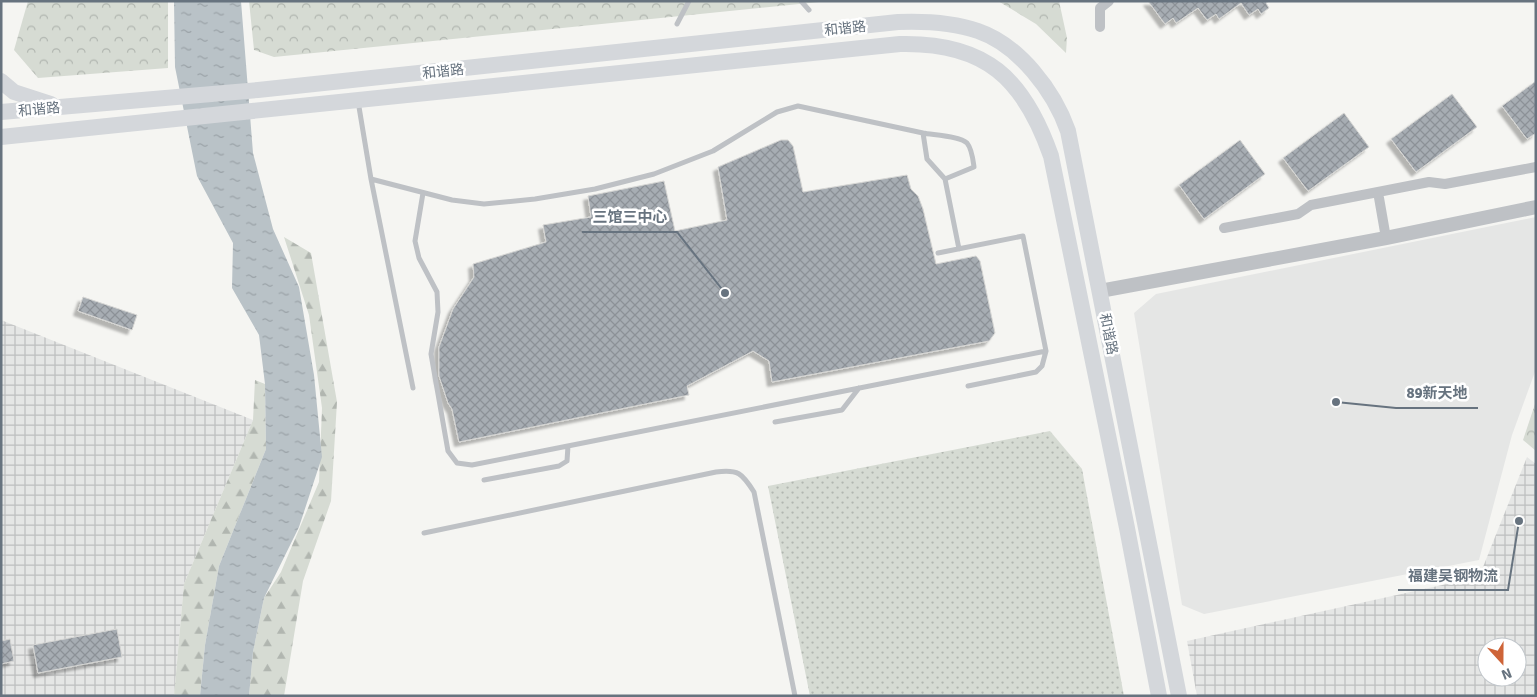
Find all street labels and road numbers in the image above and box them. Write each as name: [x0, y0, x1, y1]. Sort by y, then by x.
street label: 和谐路: [823, 18, 867, 39]
street label: 和谐路: [421, 61, 465, 82]
street label: 和谐路: [17, 99, 61, 120]
street label: 和谐路: [1096, 312, 1121, 356]

